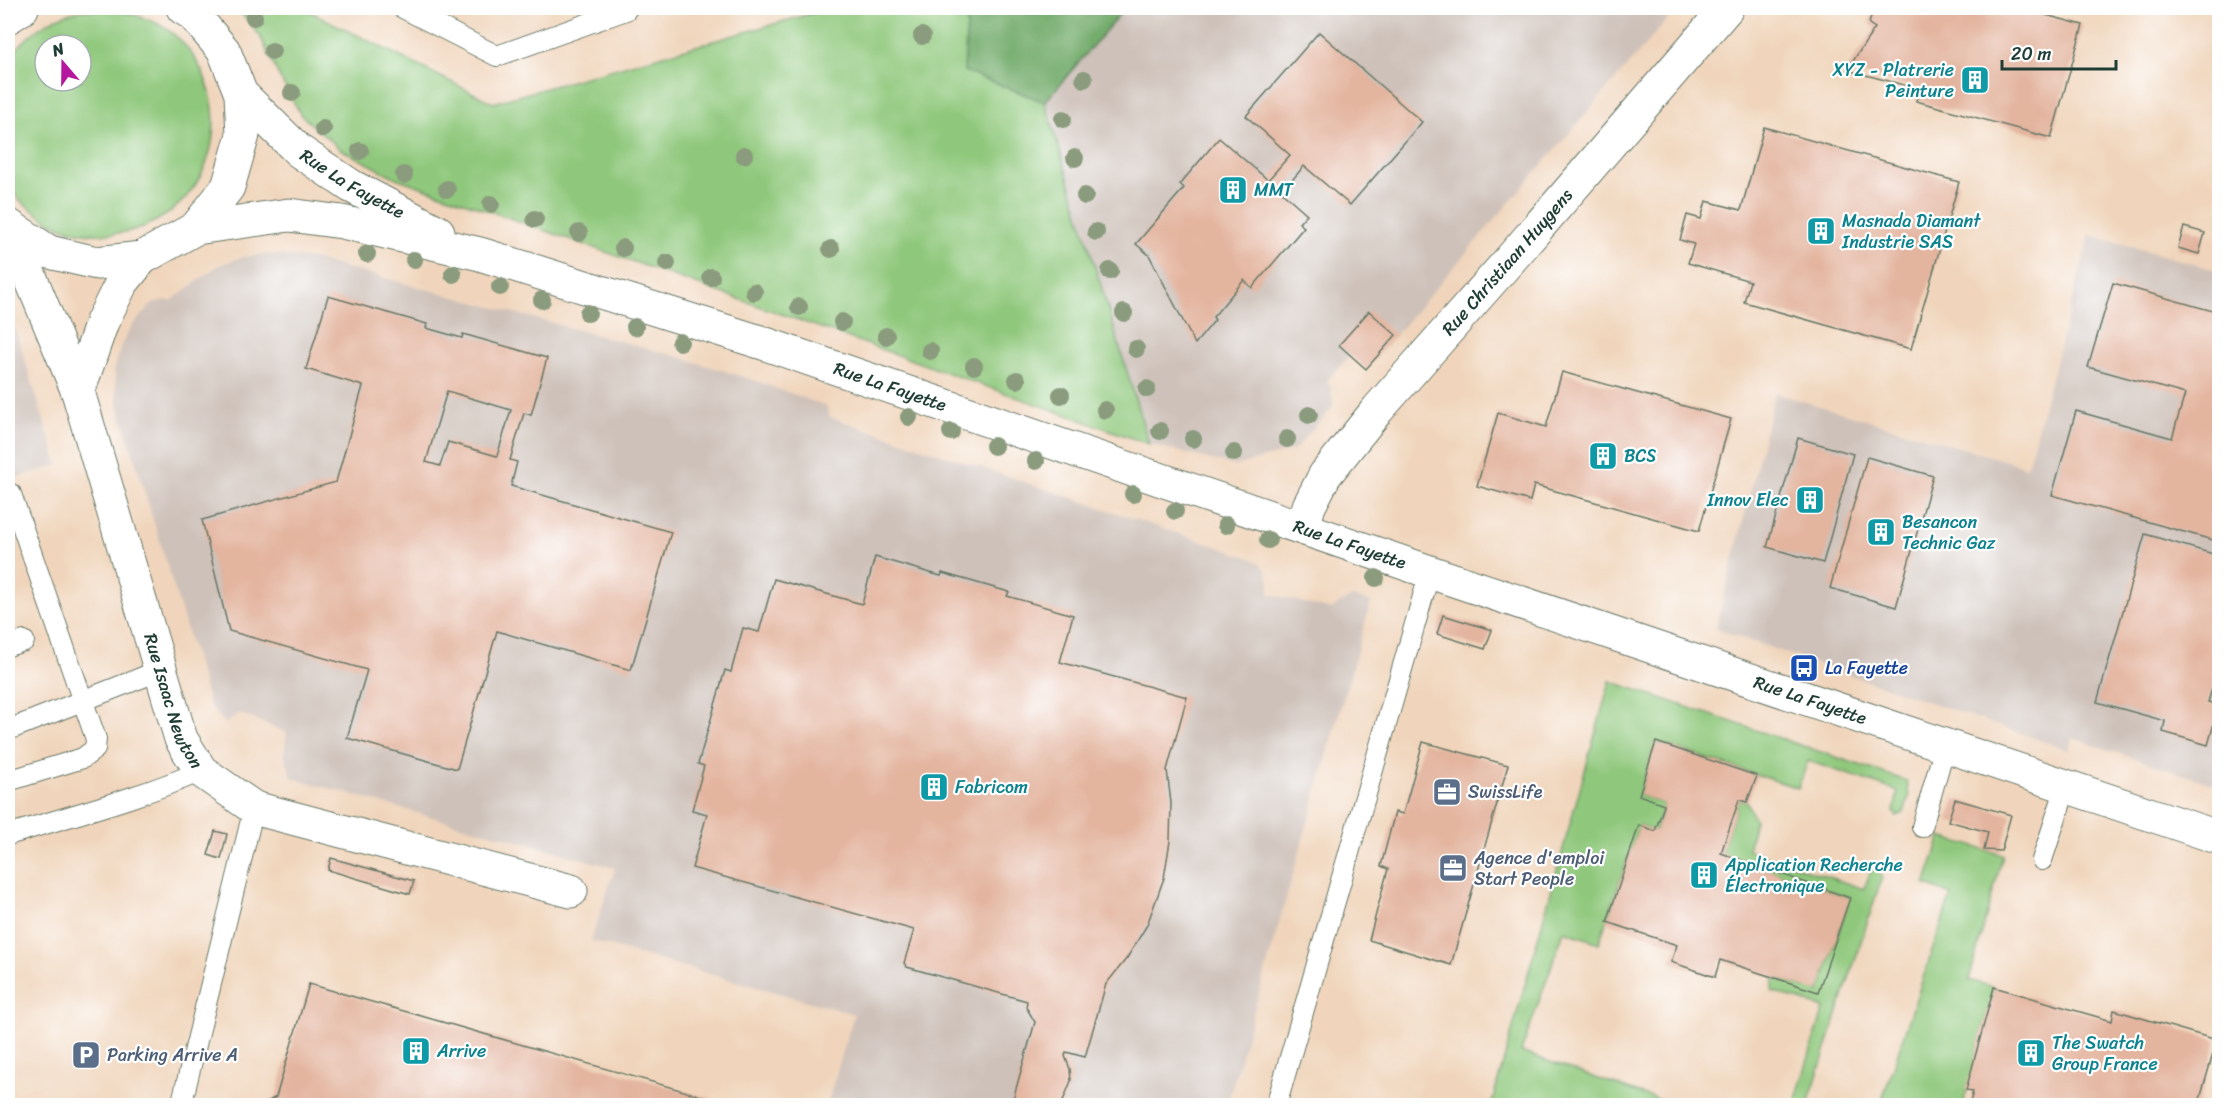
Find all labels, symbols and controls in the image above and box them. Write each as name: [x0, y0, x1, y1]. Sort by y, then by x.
north arrow: [33, 33, 93, 93]
scale bar: [2002, 33, 2116, 71]
text: N: [47, 34, 69, 65]
text: 20 m: [2011, 38, 2051, 70]
place label: XYZ - Platrerie Peinture: [1832, 54, 1954, 107]
building icon: XYZ - Platrerie Peinture: [1959, 64, 1991, 96]
street label: Rue La Fayette: [293, 140, 411, 228]
building icon: MMT: [1217, 174, 1249, 206]
place label: MMT: [1254, 174, 1294, 206]
street label: Rue Christiaan Huygens: [1434, 181, 1581, 343]
place label: Masnada Diamant Industrie SAS: [1841, 205, 1981, 258]
building icon: Masnada Diamant Industrie SAS: [1805, 215, 1837, 247]
street label: Rue La Fayette: [829, 352, 951, 421]
building icon: BCS: [1587, 440, 1619, 472]
place label: BCS: [1624, 440, 1657, 472]
place label: Innov Elec: [1706, 484, 1789, 516]
building icon: Innov Elec: [1794, 484, 1826, 516]
place label: Besancon Technic Gaz: [1902, 506, 1996, 559]
street label: Rue La Fayette: [1289, 510, 1411, 579]
building icon: Besancon Technic Gaz: [1865, 516, 1897, 548]
street label: Rue Isaac Newton: [134, 629, 212, 775]
bus stop icon: La Fayette: [1788, 652, 1820, 684]
place label: La Fayette: [1825, 652, 1908, 684]
street label: Rue La Fayette: [1749, 666, 1871, 734]
building icon: Fabricom: [918, 771, 950, 803]
place label: Fabricom: [955, 771, 1028, 803]
office icon: SwissLife: [1431, 776, 1463, 808]
place label: SwissLife: [1468, 776, 1543, 808]
place label: Agence d'emploi Start People: [1473, 842, 1605, 895]
place label: Application Recherche Électronique: [1724, 849, 1903, 902]
office icon: Agence d'emploi Start People: [1437, 852, 1469, 884]
building icon: Application Recherche Électronique: [1688, 859, 1720, 891]
place label: The Swatch Group France: [2052, 1027, 2158, 1080]
building icon: Arrive: [400, 1035, 432, 1067]
place label: Arrive: [436, 1035, 486, 1067]
building icon: The Swatch Group France: [2015, 1037, 2047, 1069]
parking icon: Parking Arrive A: [70, 1039, 102, 1071]
place label: Parking Arrive A: [107, 1039, 238, 1071]

